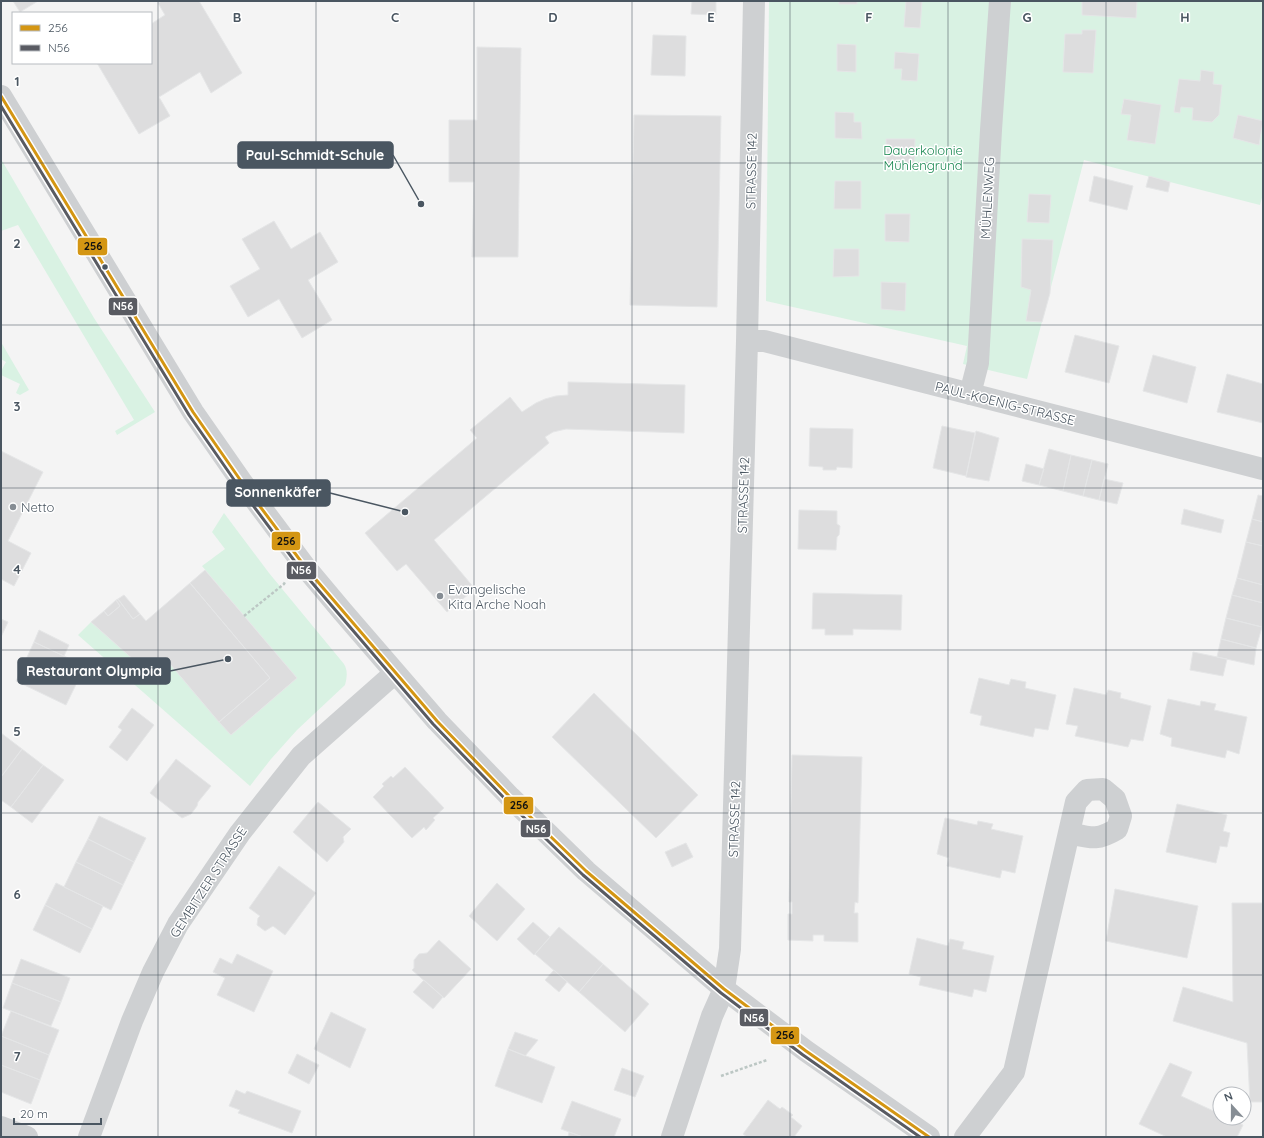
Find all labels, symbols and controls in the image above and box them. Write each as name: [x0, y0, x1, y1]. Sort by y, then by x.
text: B: [233, 9, 241, 25]
text: C: [391, 9, 399, 25]
text: D: [548, 9, 558, 25]
text: E: [707, 9, 715, 25]
text: F: [865, 9, 873, 25]
text: G: [1022, 9, 1032, 25]
text: H: [1180, 9, 1190, 25]
legend: [12, 12, 152, 64]
text: 256: [48, 20, 68, 35]
text: N56: [48, 40, 70, 55]
text: 1: [14, 73, 20, 89]
street label: STRASSE 142: [742, 133, 760, 209]
callout: Paul-Schmidt-Schule: [238, 142, 393, 168]
park label: Dauerkolonie Mühlengrund: [883, 142, 963, 173]
text: Paul-Schmidt-Schule: [246, 146, 384, 164]
street label: MÜHLENWEG: [977, 157, 997, 239]
text: 2: [13, 235, 21, 251]
line badge: 256: [77, 237, 108, 256]
text: 256: [84, 239, 102, 253]
unlabelled marker: [100, 262, 110, 272]
line badge: N56: [108, 297, 138, 316]
text: N56: [113, 299, 133, 313]
street label: PAUL-KOENIG-STRASSE: [933, 378, 1077, 428]
text: 3: [14, 398, 21, 414]
street label: STRASSE 142: [734, 456, 752, 534]
callout: Sonnenkäfer: [227, 480, 330, 506]
text: Sonnenkäfer: [234, 483, 322, 501]
place label: Netto: [21, 499, 55, 515]
marker: Netto: [8, 502, 18, 512]
line badge: 256: [271, 531, 301, 551]
text: 256: [277, 534, 295, 548]
text: 4: [13, 561, 21, 577]
line badge: N56: [286, 561, 317, 580]
text: N56: [291, 563, 311, 577]
place label: Evangelische Kita Arche Noah: [448, 581, 546, 612]
marker: Evangelische Kita Arche Noah: [435, 591, 445, 601]
callout: Restaurant Olympia: [18, 658, 170, 684]
text: Restaurant Olympia: [26, 662, 162, 680]
text: 5: [13, 723, 21, 739]
street label: STRASSE 142: [725, 780, 743, 858]
line badge: 256: [503, 796, 534, 815]
text: 256: [510, 798, 528, 812]
line badge: N56: [520, 819, 551, 838]
text: N56: [526, 822, 546, 836]
street label: GEMBITZER STRASSE: [166, 824, 250, 940]
text: 6: [13, 886, 21, 902]
line badge: N56: [739, 1008, 769, 1027]
text: N56: [744, 1011, 764, 1025]
line badge: 256: [770, 1026, 800, 1045]
text: 256: [776, 1028, 794, 1042]
text: 7: [13, 1048, 21, 1064]
north arrow: [1212, 1086, 1252, 1126]
text: N: [1222, 1089, 1235, 1105]
scale bar: [14, 1100, 101, 1126]
text: 20 m: [20, 1106, 48, 1121]

